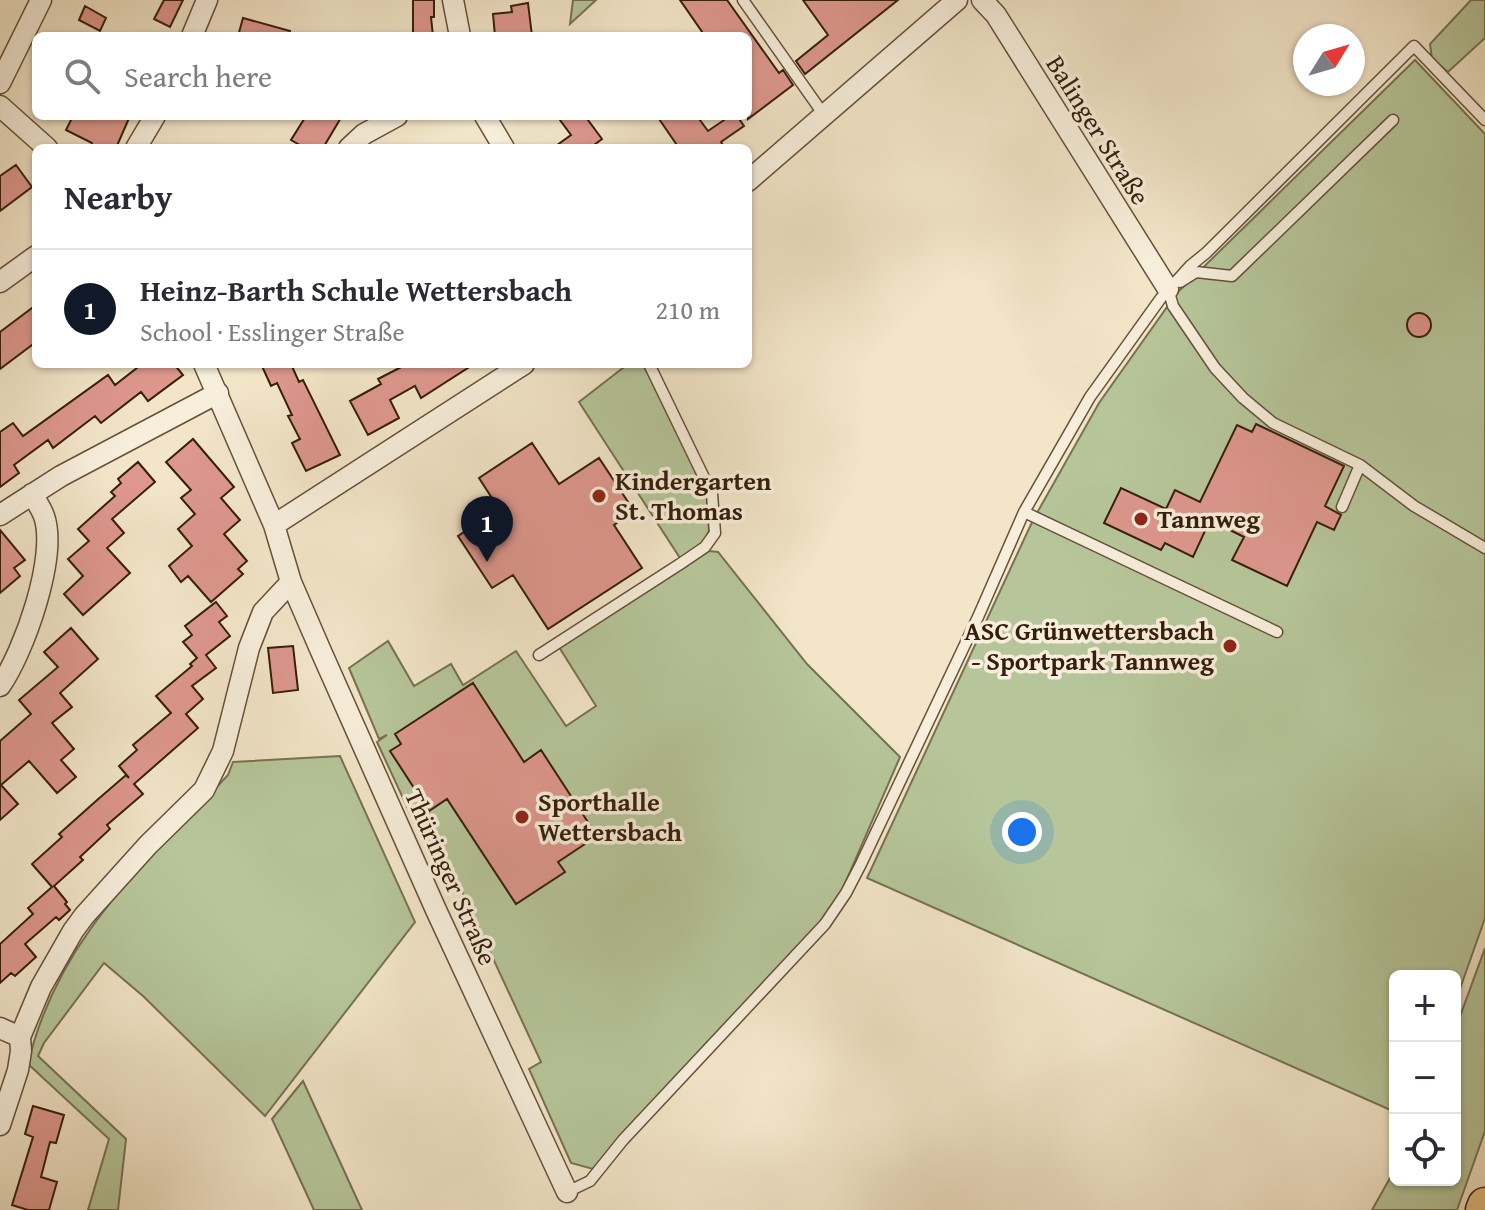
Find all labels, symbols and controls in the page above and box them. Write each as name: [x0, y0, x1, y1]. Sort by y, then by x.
north arrow: [1293, 24, 1365, 96]
search box: [32, 32, 752, 120]
street label: Balinger Straße: [1037, 47, 1160, 212]
icon: search: [60, 54, 104, 98]
text: Search here: [124, 54, 272, 98]
text: Nearby: [64, 172, 173, 221]
text: Heinz-Barth Schule Wettersbach: [140, 268, 572, 312]
text: 1: [83, 290, 97, 329]
text: 210 m: [655, 290, 720, 329]
text: School · Esslinger Straße: [140, 312, 405, 351]
place label: Kindergarten St. Thomas: [615, 461, 772, 530]
marker: Kindergarten St. Thomas: [590, 487, 608, 505]
pin: 1: [461, 496, 513, 562]
place label: Tannweg: [1157, 499, 1260, 538]
marker: Tannweg: [1132, 510, 1150, 528]
place label: ASC Grünwettersbach - Sportpark Tannweg: [964, 611, 1215, 680]
marker: ASC Grünwettersbach - Sportpark Tannweg: [1221, 637, 1239, 655]
street label: Thüringer Straße: [395, 782, 508, 971]
place label: Sporthalle Wettersbach: [538, 782, 683, 851]
marker: Sporthalle Wettersbach: [513, 808, 531, 826]
your location: [1002, 812, 1042, 852]
map controls: [1389, 970, 1461, 1186]
button: +: [1389, 970, 1461, 1042]
button: −: [1389, 1042, 1461, 1114]
button: locate: [1389, 1114, 1461, 1186]

